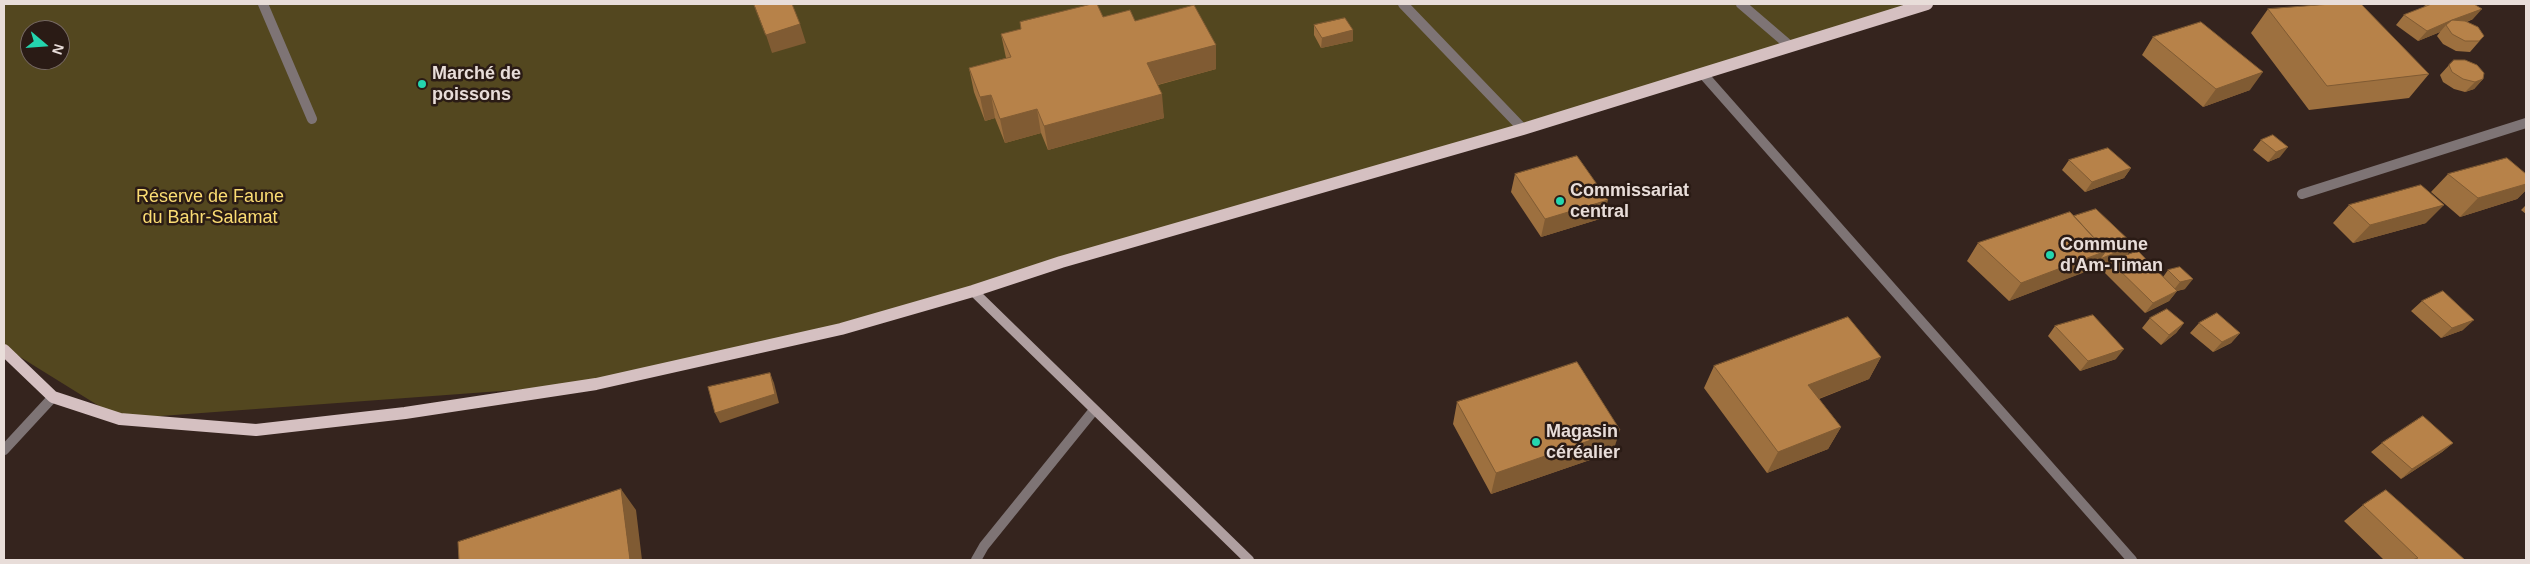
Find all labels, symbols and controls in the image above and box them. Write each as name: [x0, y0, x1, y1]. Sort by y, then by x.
north arrow: [20, 20, 70, 70]
text: N: [49, 42, 67, 57]
place label: Marché de poissons: [432, 63, 521, 106]
marker: Marché de poissons: [416, 78, 428, 90]
place label: Commissariat central: [1570, 180, 1689, 222]
park label: Réserve de Faune du Bahr-Salamat: [136, 186, 284, 228]
marker: Commissariat central: [1554, 195, 1566, 207]
place label: Commune d'Am-Timan: [2060, 234, 2163, 276]
marker: Commune d'Am-Timan: [2044, 249, 2056, 261]
place label: Magasin céréalier: [1546, 421, 1620, 464]
marker: Magasin céréalier: [1530, 436, 1542, 448]

